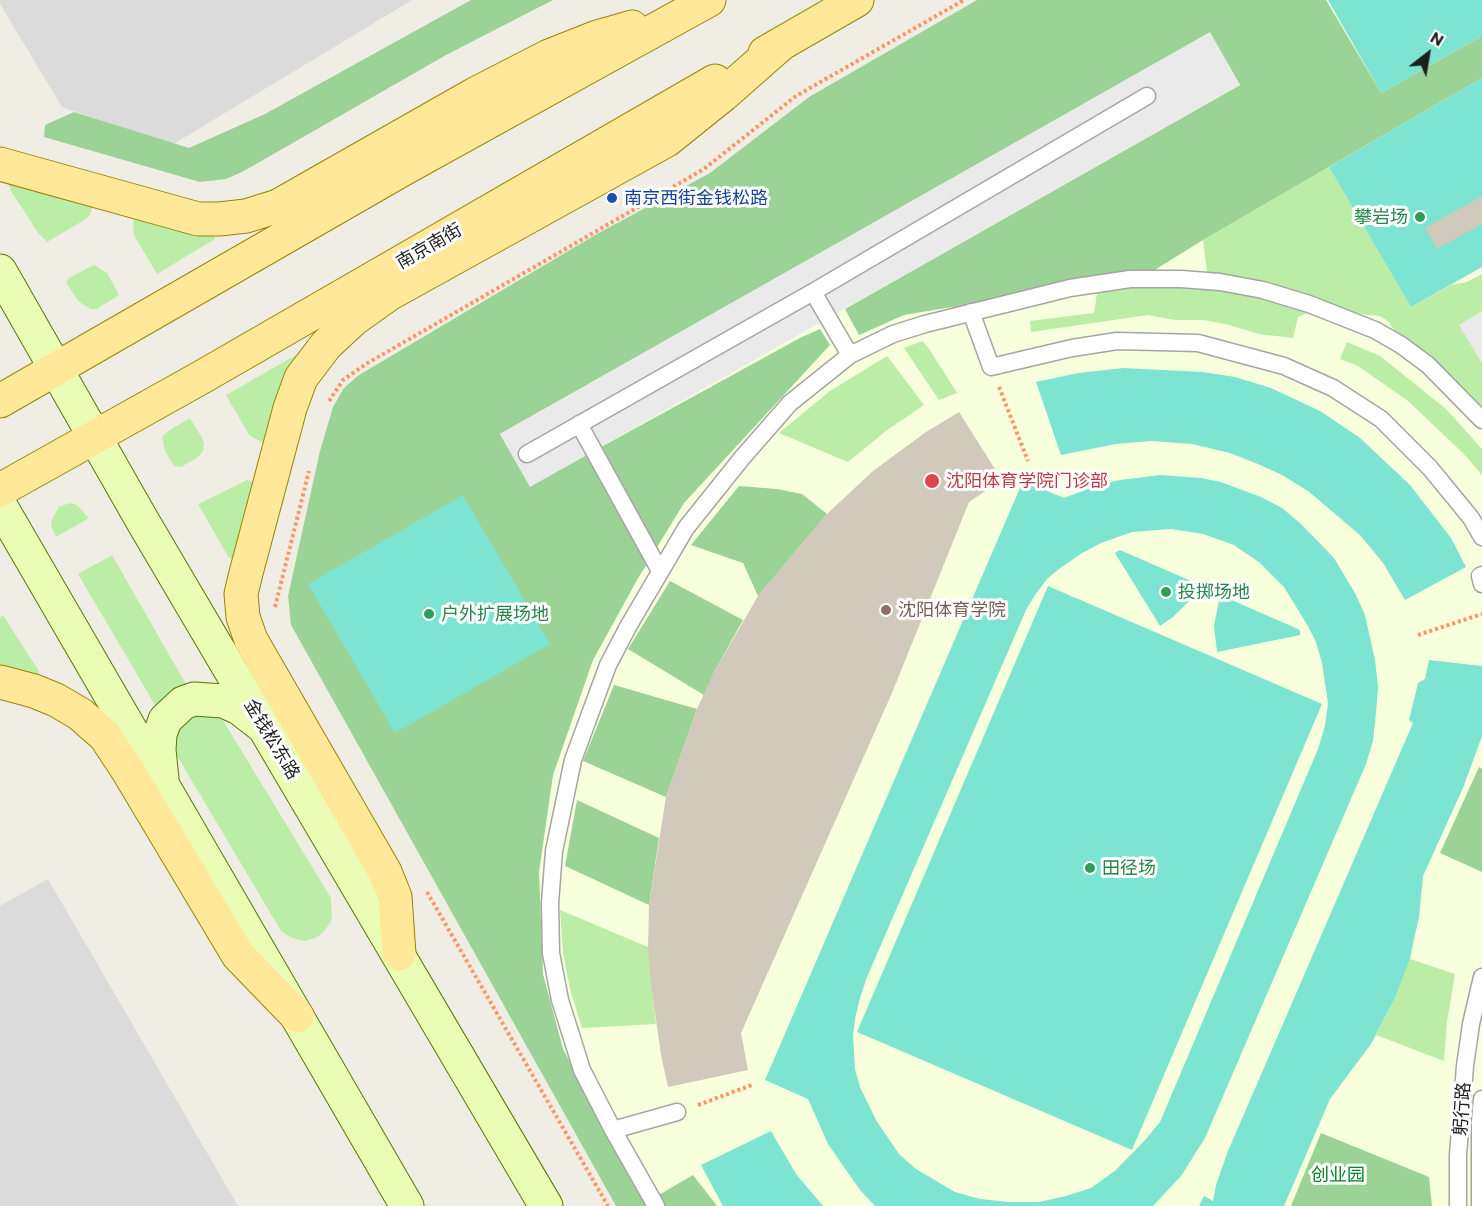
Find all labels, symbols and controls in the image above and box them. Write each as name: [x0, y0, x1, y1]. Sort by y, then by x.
north arrow: [1398, 24, 1458, 84]
text: N: [1427, 27, 1448, 49]
place label: 南京西街金钱松路: [624, 187, 768, 209]
marker: 南京西街金钱松路: [605, 191, 619, 205]
place label: 攀岩场: [1354, 206, 1408, 228]
marker: 攀岩场: [1413, 210, 1427, 224]
street label: 南京南街: [392, 219, 466, 273]
place label: 沈阳体育学院门诊部: [946, 470, 1108, 492]
marker: 沈阳体育学院门诊部: [923, 472, 941, 490]
place label: 投掷场地: [1178, 581, 1250, 603]
marker: 投掷场地: [1159, 585, 1173, 599]
place label: 沈阳体育学院: [898, 599, 1006, 621]
place label: 户外扩展场地: [441, 603, 549, 625]
marker: 沈阳体育学院: [879, 603, 893, 617]
marker: 户外扩展场地: [422, 607, 436, 621]
street label: 金钱松东路: [240, 695, 304, 783]
place label: 田径场: [1102, 857, 1156, 879]
marker: 田径场: [1083, 861, 1097, 875]
street label: 躬行路: [1449, 1081, 1475, 1137]
park label: 创业园: [1311, 1164, 1365, 1186]

